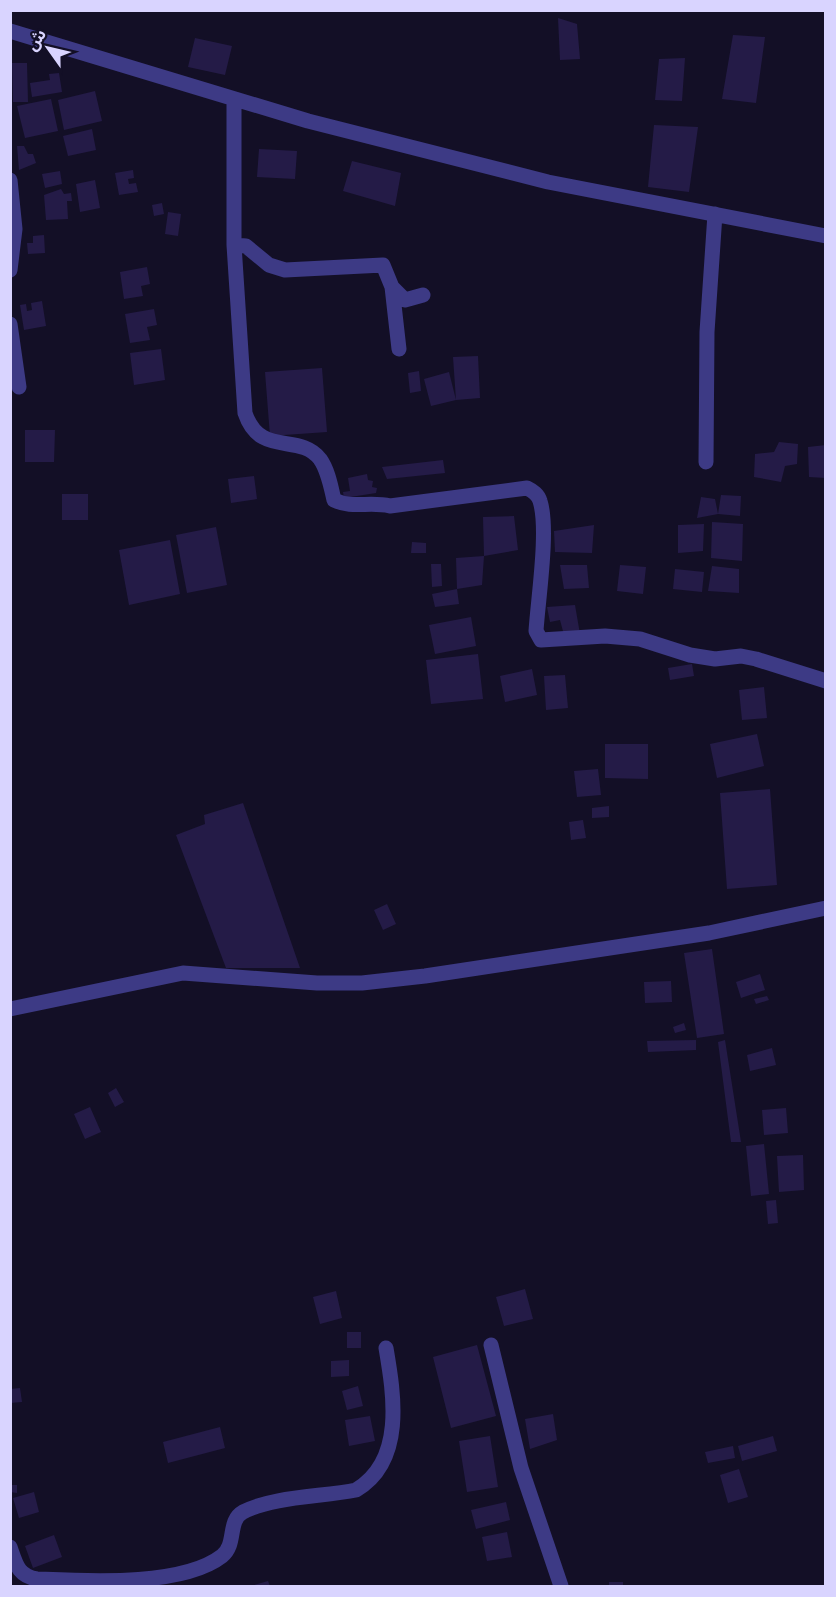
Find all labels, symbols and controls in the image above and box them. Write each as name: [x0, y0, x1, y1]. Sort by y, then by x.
north arrow: [18, 18, 78, 78]
text: ش: [21, 25, 50, 54]

